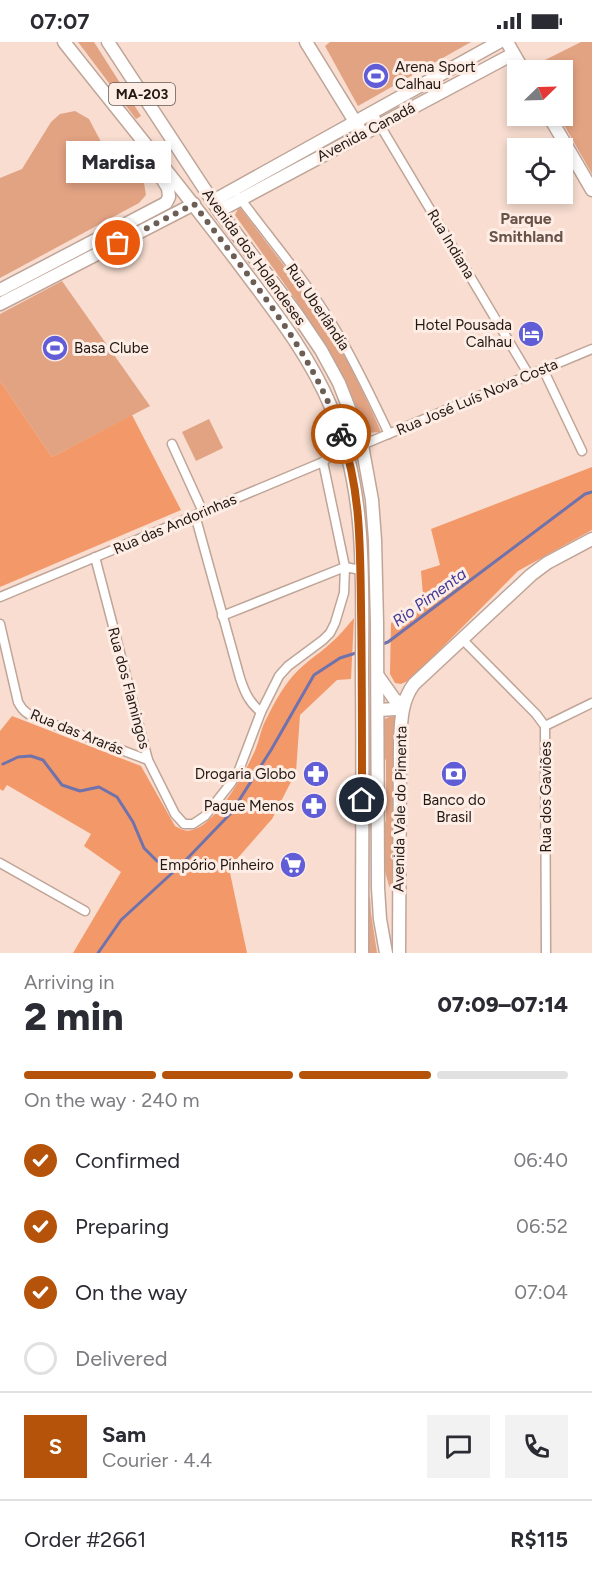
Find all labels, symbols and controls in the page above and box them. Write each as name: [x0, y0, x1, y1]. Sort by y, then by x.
text: 07:07: [30, 8, 90, 35]
place label: Arena Sport Calhau: [395, 58, 476, 93]
north arrow: [507, 60, 573, 126]
map controls: [507, 60, 573, 204]
sports icon: Arena Sport Calhau: [361, 61, 391, 91]
road number: MA-203: [109, 83, 175, 105]
street label: Avenida Canadá: [314, 99, 418, 165]
button: locate: [507, 138, 573, 204]
callout: Mardisa: [66, 141, 170, 183]
text: Mardisa: [82, 150, 155, 174]
street label: Avenida dos Holandeses: [198, 185, 310, 329]
street label: Rua Indiana: [423, 206, 479, 282]
district label: Parque Smithland: [489, 209, 563, 246]
pin: [92, 217, 143, 268]
icon: bag: [101, 226, 134, 259]
street label: Rua Uberlândia: [282, 260, 354, 354]
place label: Hotel Pousada Calhau: [415, 316, 512, 351]
hotel icon: Hotel Pousada Calhau: [516, 319, 546, 349]
sports icon: Basa Clube: [40, 333, 70, 363]
place label: Basa Clube: [74, 339, 149, 357]
street label: Rua José Luís Nova Costa: [394, 355, 560, 439]
courier: [311, 404, 371, 464]
icon: bike: [325, 418, 358, 451]
street label: Rua das Andorinhas: [111, 490, 239, 558]
water label: Rio Pimenta: [389, 564, 470, 631]
street label: Rua dos Flamingos: [104, 625, 154, 751]
street label: Rua das Ararás: [28, 705, 126, 759]
street label: Avenida Vale do Pimenta: [390, 726, 410, 892]
street label: Rua dos Gaviões: [537, 741, 555, 853]
pharmacy icon: Drogaria Globo: [301, 759, 331, 789]
bank icon: Banco do Brasil: [439, 759, 469, 789]
place label: Drogaria Globo: [195, 765, 296, 783]
pin: [336, 774, 387, 825]
icon: home: [345, 783, 378, 816]
pharmacy icon: Pague Menos: [299, 791, 329, 821]
place label: Banco do Brasil: [422, 791, 486, 826]
place label: Pague Menos: [204, 797, 294, 815]
supermarket icon: Empório Pinheiro: [278, 850, 308, 880]
place label: Empório Pinheiro: [159, 856, 274, 874]
text: Arriving in: [24, 970, 114, 994]
text: 07:09–07:14: [437, 991, 568, 1018]
text: 2 min: [24, 993, 124, 1040]
text: On the way · 240 m: [24, 1088, 200, 1112]
icon: check: [24, 1144, 57, 1177]
text: Confirmed: [75, 1147, 180, 1174]
text: 06:40: [514, 1148, 568, 1172]
icon: check: [24, 1210, 57, 1243]
text: Preparing: [75, 1213, 169, 1240]
text: 06:52: [516, 1214, 568, 1238]
icon: check: [24, 1276, 57, 1309]
text: On the way: [75, 1279, 187, 1306]
text: 07:04: [514, 1280, 568, 1304]
text: Delivered: [75, 1345, 168, 1372]
button: chat: [427, 1415, 490, 1478]
button: phone: [505, 1415, 568, 1478]
text: Sam: [102, 1421, 146, 1448]
text: S: [49, 1433, 62, 1460]
text: Courier · 4.4: [102, 1448, 212, 1472]
text: Order #2661: [24, 1526, 146, 1553]
text: R$115: [510, 1526, 568, 1553]

